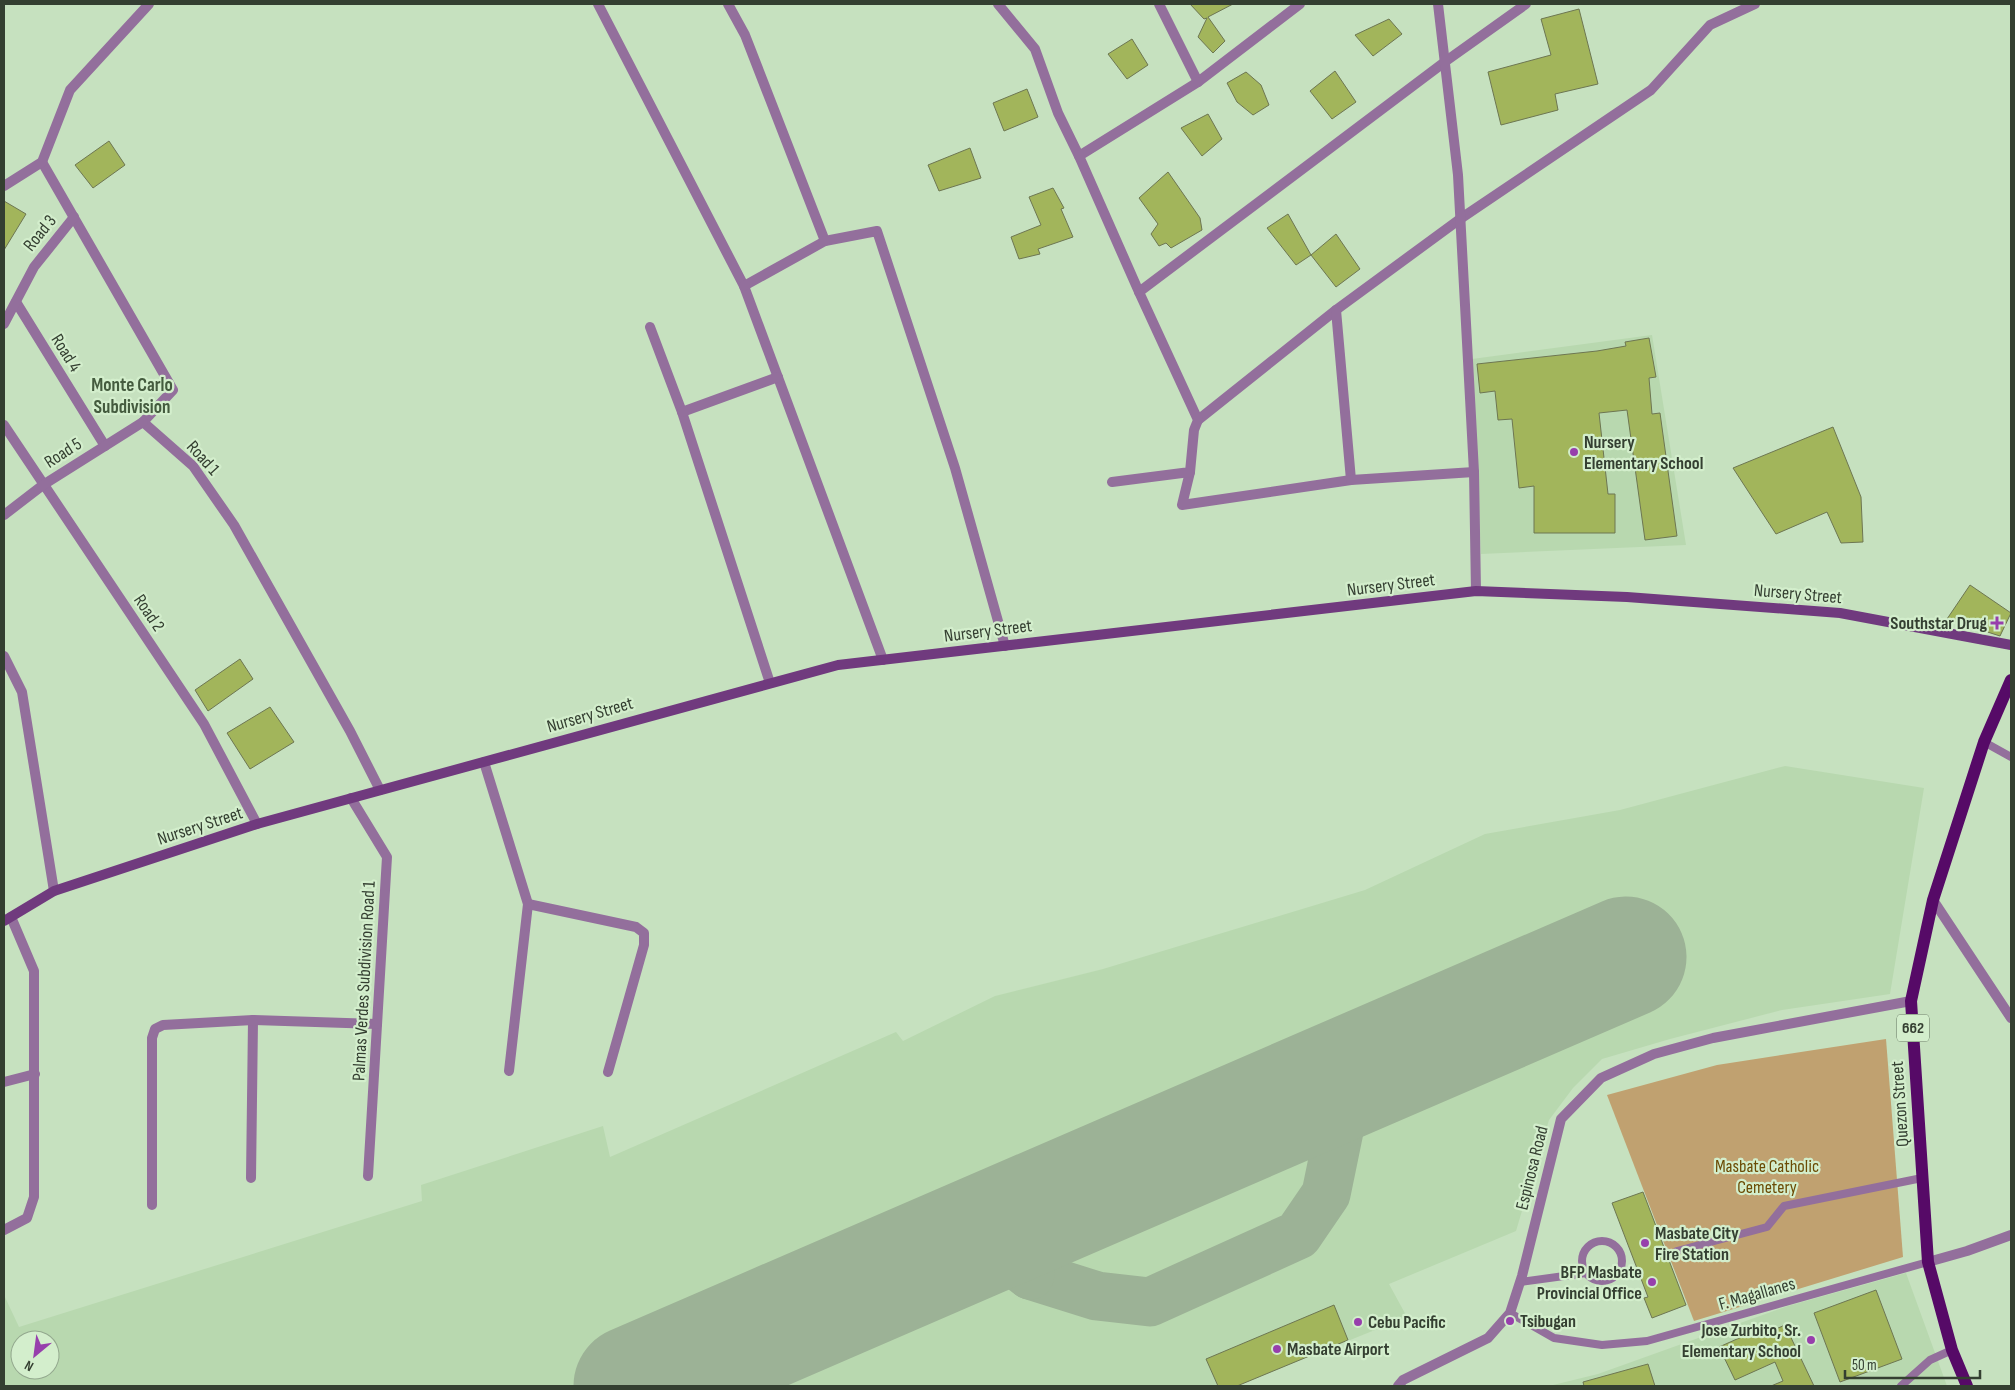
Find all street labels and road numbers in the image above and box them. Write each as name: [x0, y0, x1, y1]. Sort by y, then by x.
street label: Road 3: [19, 211, 61, 255]
street label: Road 4: [46, 330, 86, 376]
street label: Road 5: [40, 433, 86, 473]
street label: Road 1: [182, 436, 224, 480]
street label: Nursery Street: [1346, 569, 1437, 601]
street label: Nursery Street: [1753, 580, 1843, 608]
street label: Road 2: [129, 590, 169, 636]
street label: Nursery Street: [943, 615, 1034, 647]
street label: Nursery Street: [545, 693, 636, 737]
street label: Nursery Street: [155, 802, 246, 850]
street label: Palmas Verdes Subdivision Road 1: [348, 880, 380, 1081]
road number: 662: [1897, 1014, 1929, 1042]
street label: Quezon Street: [1886, 1060, 1913, 1148]
street label: Espinosa Road: [1511, 1124, 1553, 1212]
street label: F. Magallanes: [1716, 1273, 1798, 1315]

